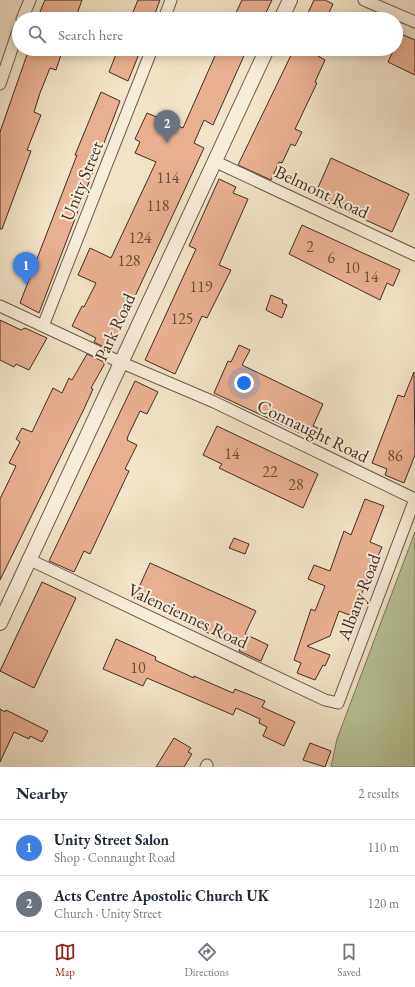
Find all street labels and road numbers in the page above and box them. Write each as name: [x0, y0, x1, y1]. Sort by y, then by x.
street label: Unity Street: [55, 137, 108, 224]
street label: Belmont Road: [271, 160, 374, 224]
street label: Park Road: [89, 289, 141, 364]
street label: Connaught Road: [254, 394, 374, 468]
street label: Albany Road: [331, 549, 386, 644]
street label: Valenciennes Road: [124, 578, 253, 654]

